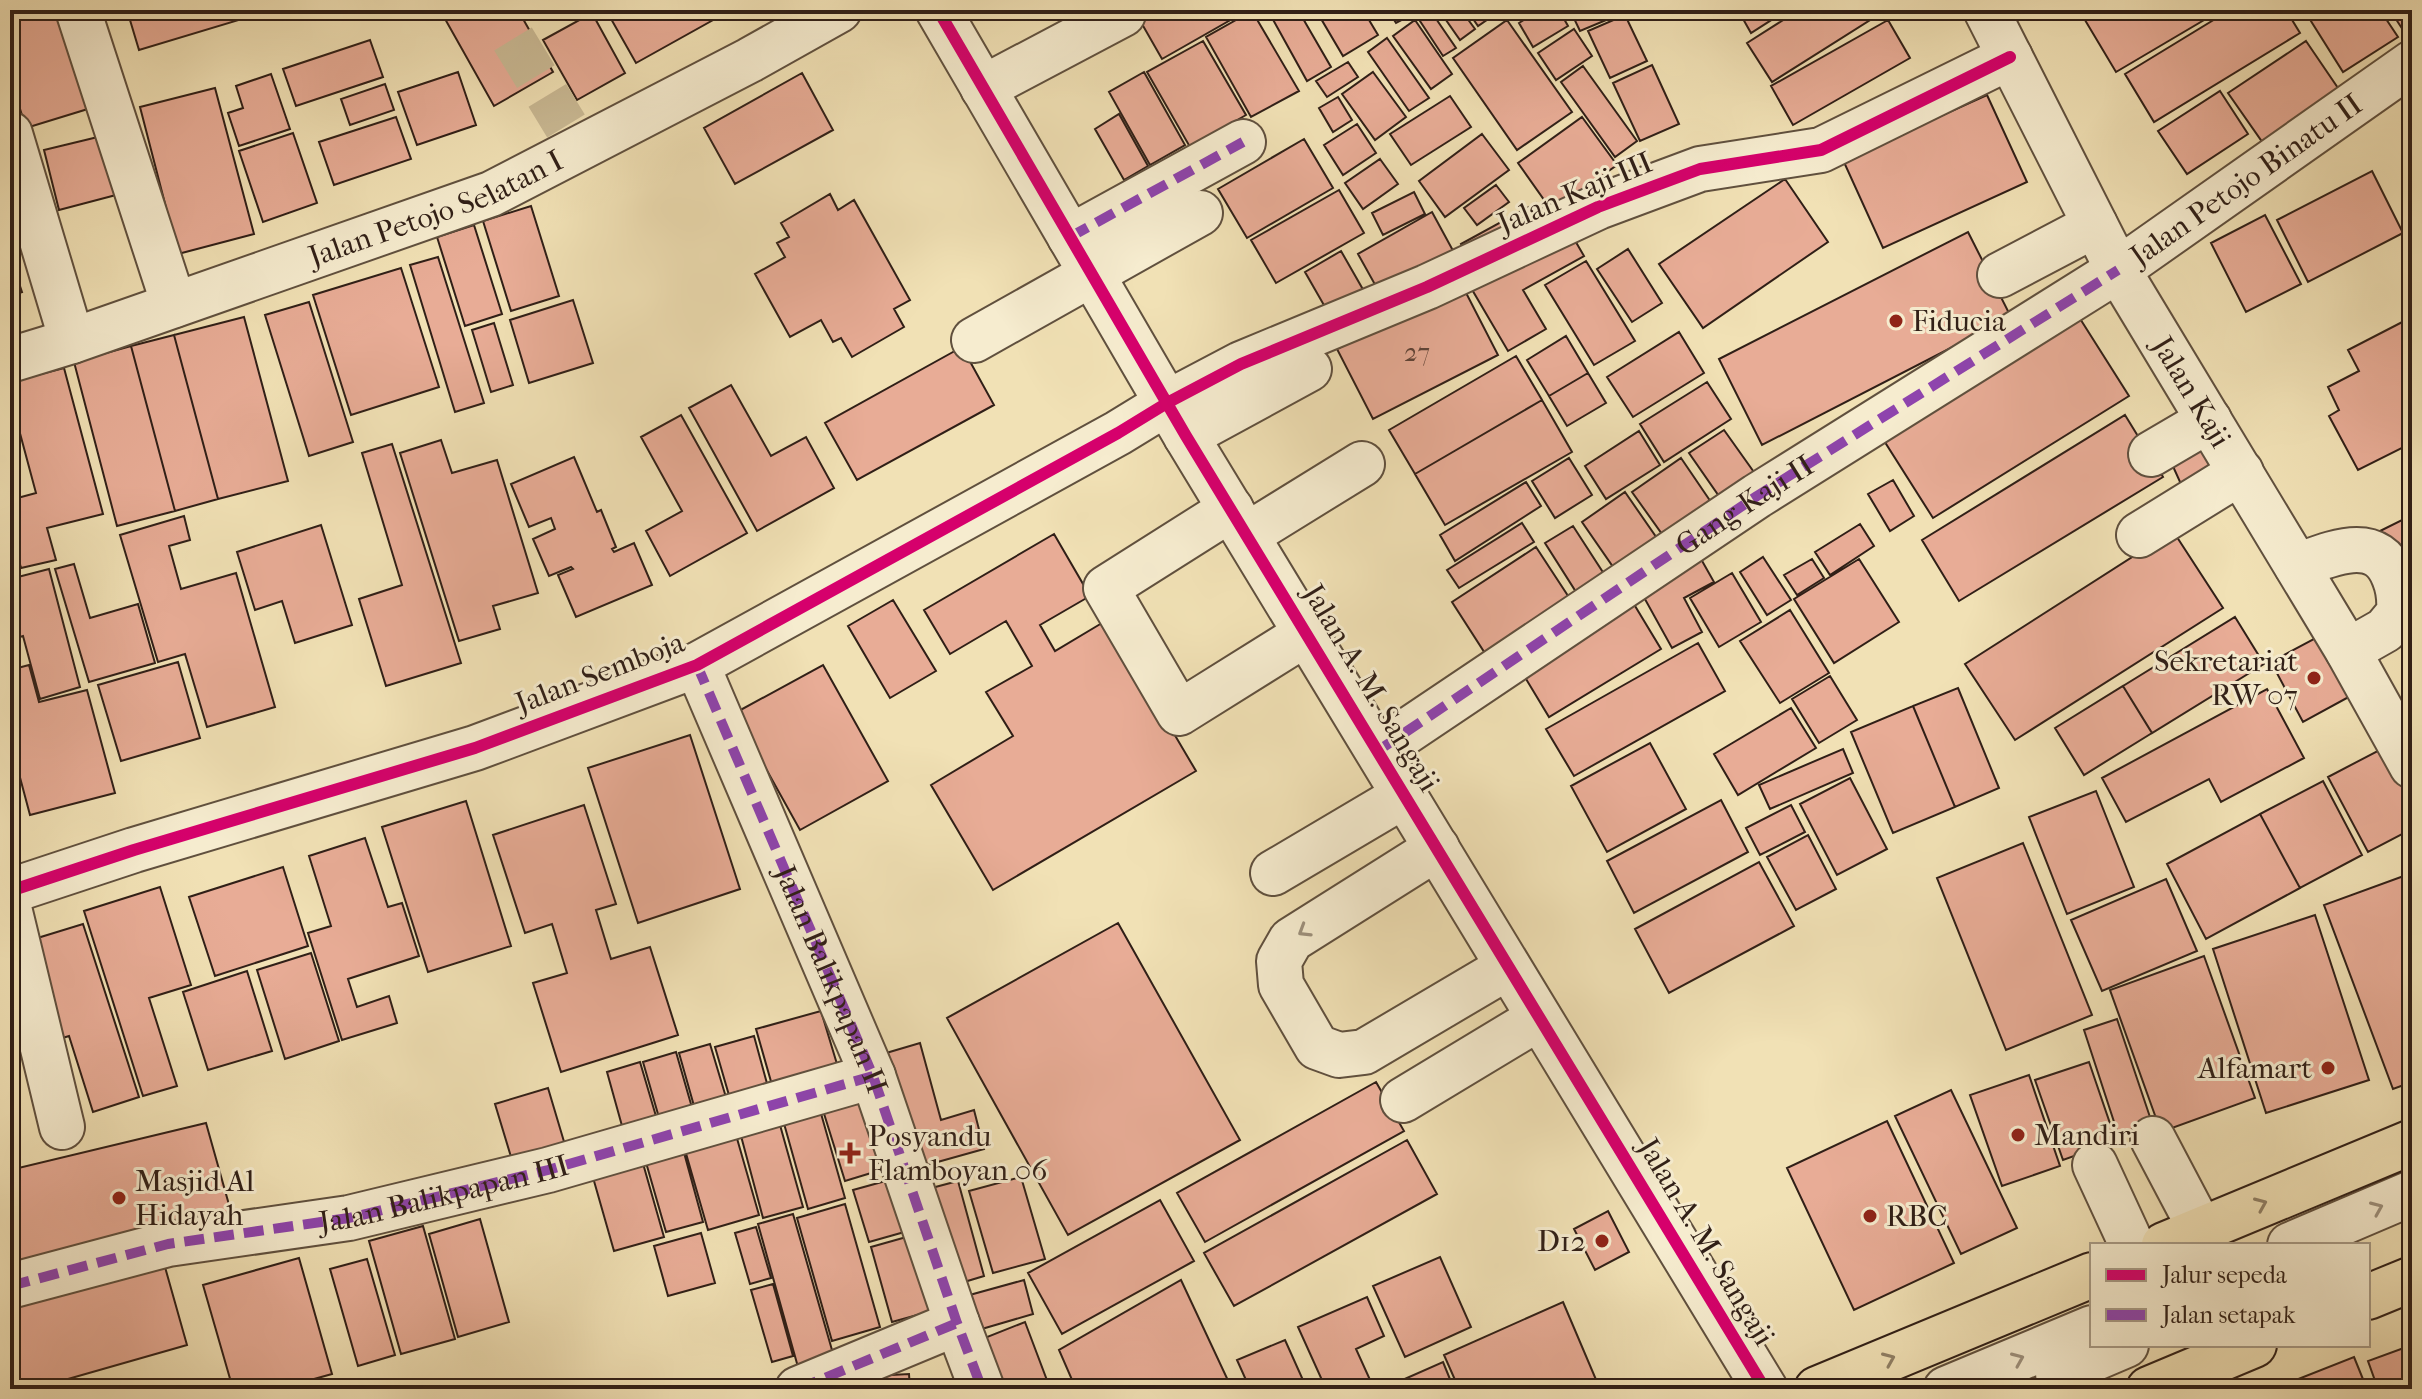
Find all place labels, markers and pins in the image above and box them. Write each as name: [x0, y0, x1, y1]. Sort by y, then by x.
place label: Fiducia: [1912, 304, 2007, 339]
marker: Fiducia: [1887, 312, 1905, 330]
place label: Sekretariat RW 07: [2154, 644, 2298, 713]
marker: Sekretariat RW 07: [2305, 669, 2323, 687]
place label: Alfamart: [2197, 1051, 2312, 1086]
marker: Alfamart: [2319, 1059, 2337, 1077]
place label: Mandiri: [2034, 1118, 2140, 1153]
place label: Posyandu Flamboyan 06: [868, 1119, 1048, 1188]
marker: Mandiri: [2009, 1126, 2027, 1144]
marker: Posyandu Flamboyan 06: [839, 1142, 861, 1164]
place label: Masjid Al Hidayah: [135, 1164, 254, 1233]
marker: Masjid Al Hidayah: [110, 1189, 128, 1207]
place label: RBC: [1886, 1199, 1947, 1234]
marker: RBC: [1861, 1207, 1879, 1225]
place label: D12: [1537, 1224, 1586, 1259]
marker: D12: [1593, 1232, 1611, 1250]

